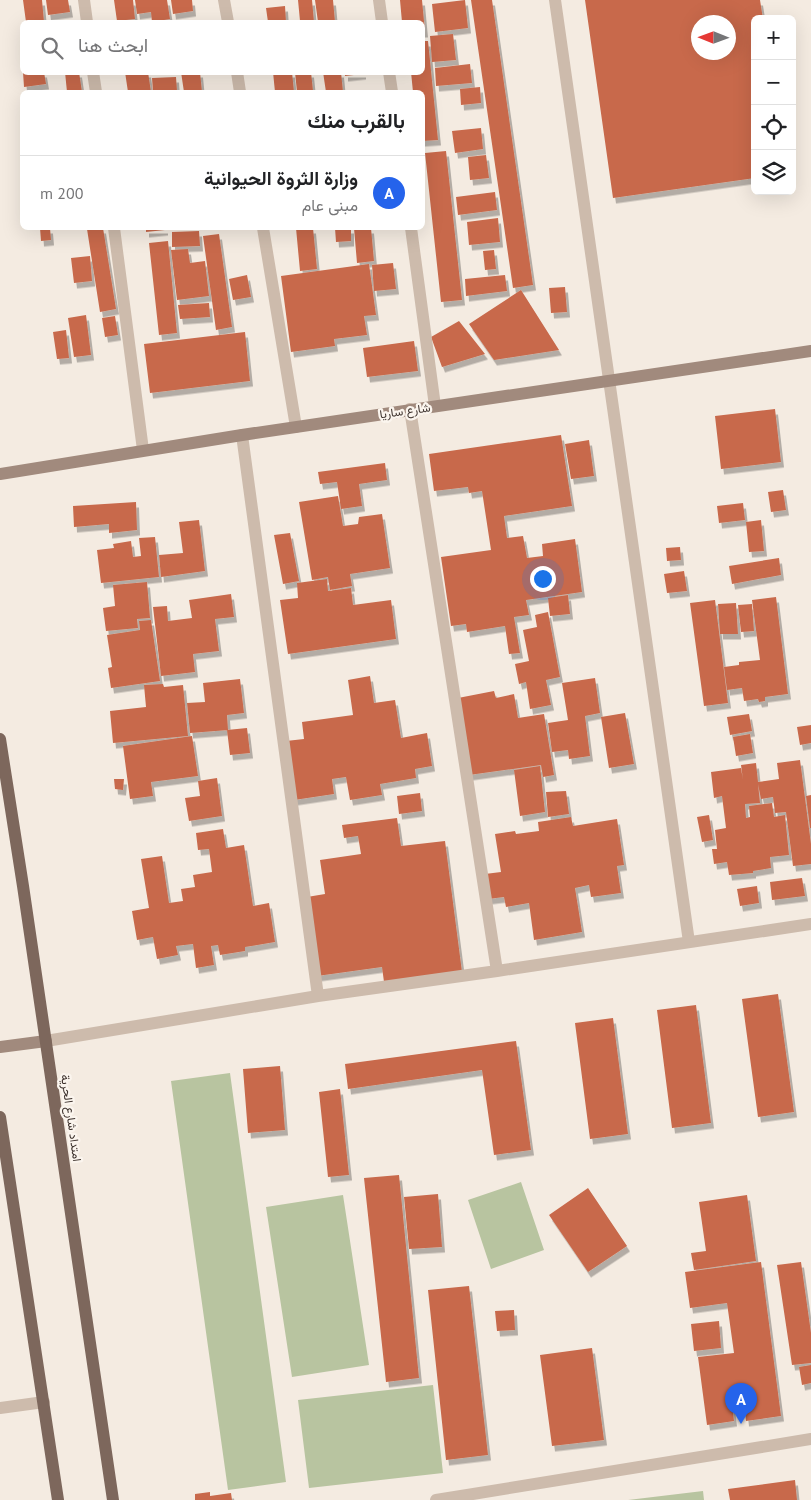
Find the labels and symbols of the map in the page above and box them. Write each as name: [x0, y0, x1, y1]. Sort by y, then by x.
north arrow: [691, 15, 736, 60]
street label: شارع ساريا: [379, 400, 431, 423]
your location: [530, 566, 556, 592]
street label: امتداد شارع الحرية: [56, 1073, 85, 1163]
pin: A: [725, 1383, 757, 1424]

